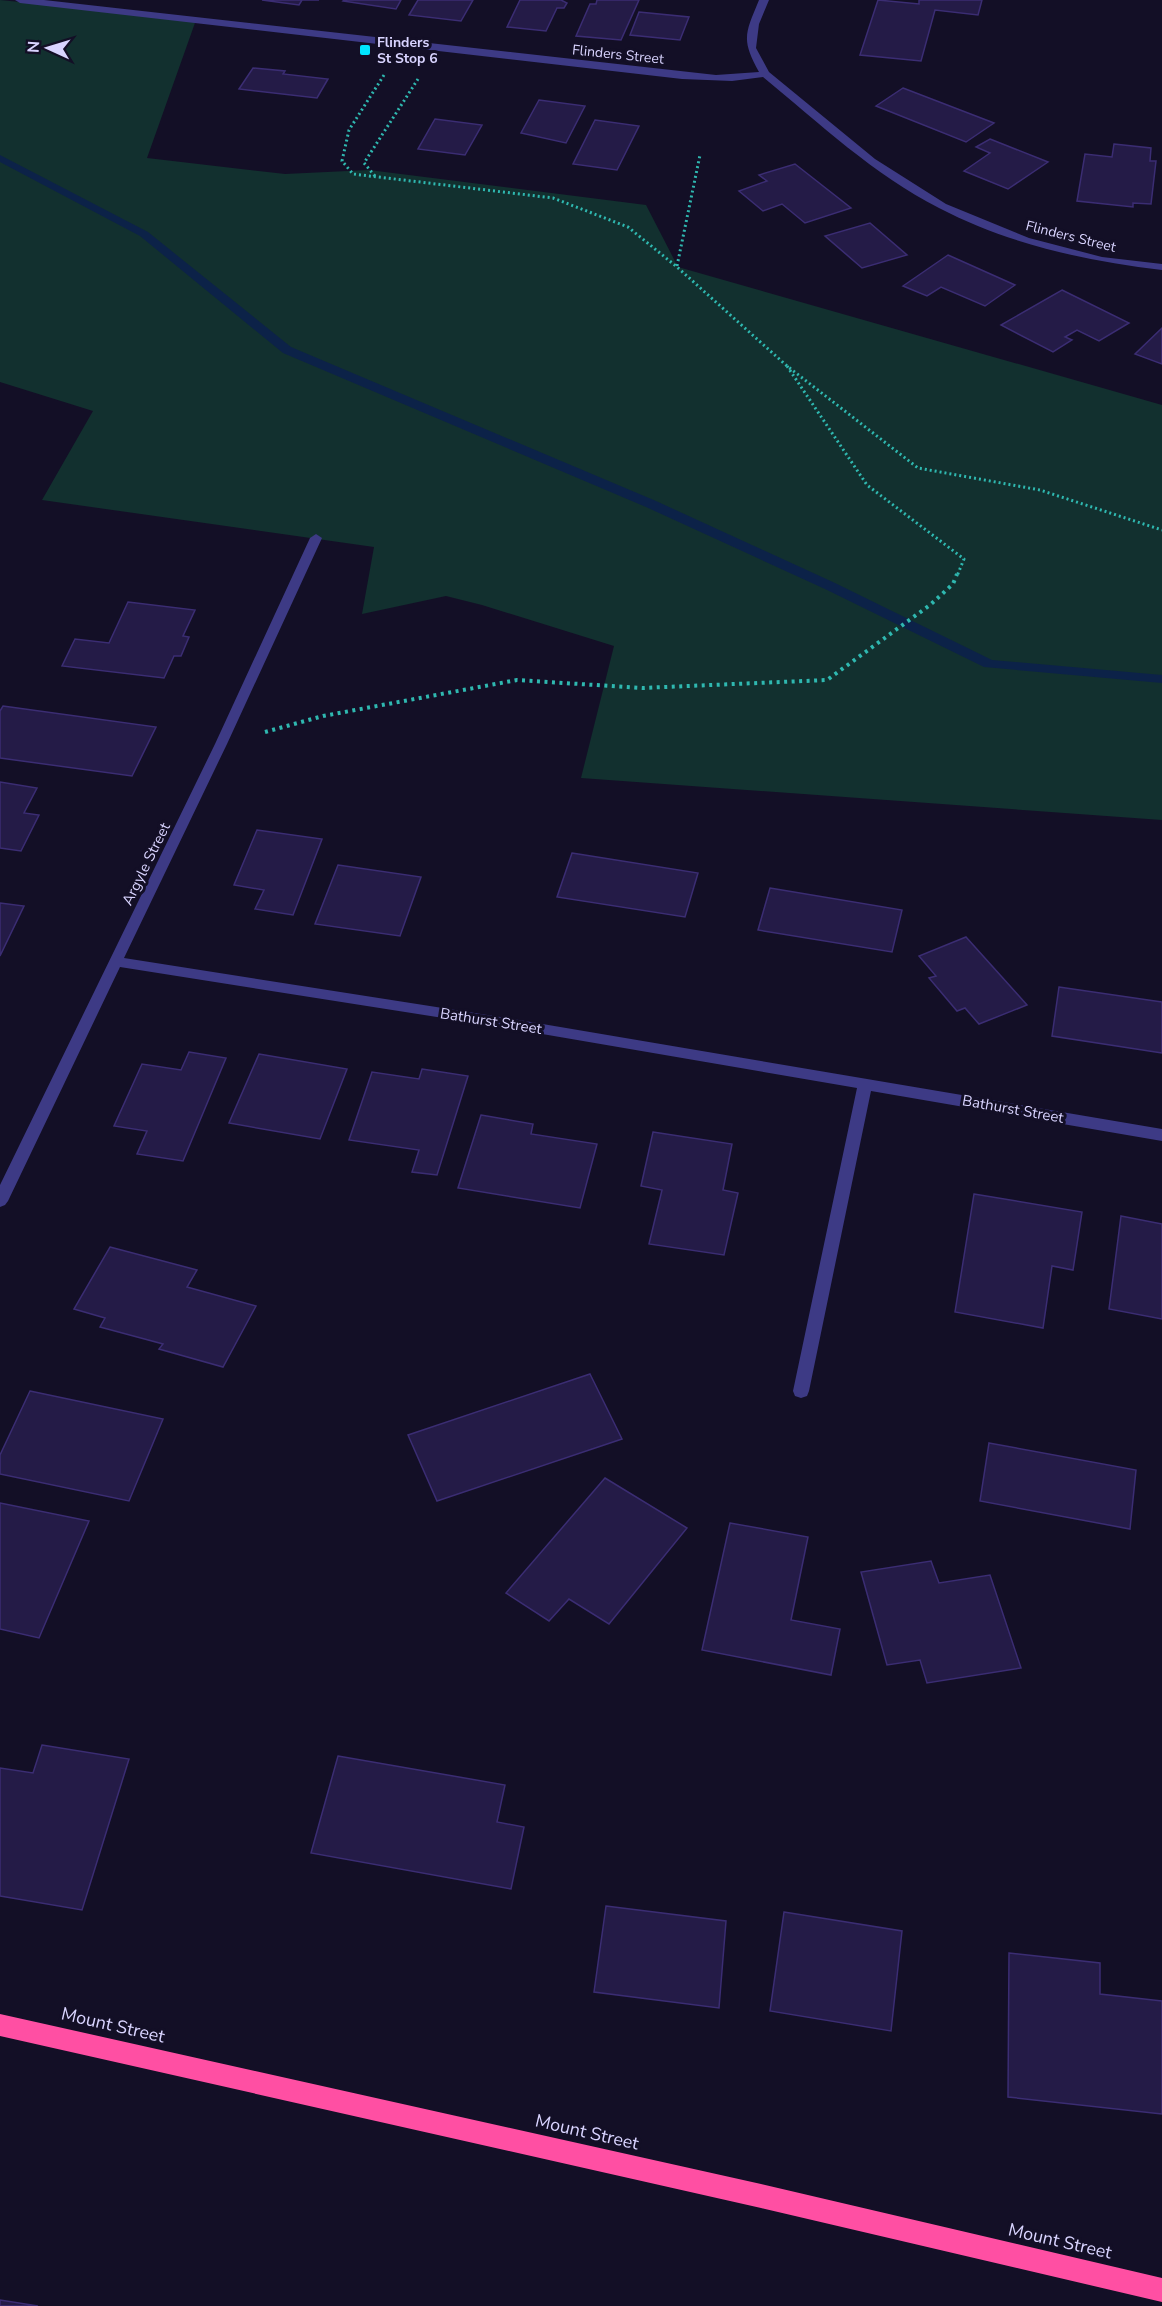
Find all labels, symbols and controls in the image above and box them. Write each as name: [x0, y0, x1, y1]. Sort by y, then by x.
north arrow: [18, 18, 78, 78]
place label: Flinders St Stop 6: [377, 33, 438, 68]
text: N: [23, 40, 45, 54]
street label: Flinders Street: [571, 40, 665, 69]
marker: Flinders St Stop 6: [358, 43, 372, 57]
street label: Flinders Street: [1024, 216, 1118, 257]
street label: Argyle Street: [117, 819, 175, 909]
street label: Bathurst Street: [439, 1003, 544, 1039]
street label: Bathurst Street: [961, 1090, 1066, 1128]
street label: Mount Street: [59, 2001, 168, 2049]
street label: Mount Street: [533, 2108, 642, 2156]
street label: Mount Street: [1006, 2217, 1115, 2265]

